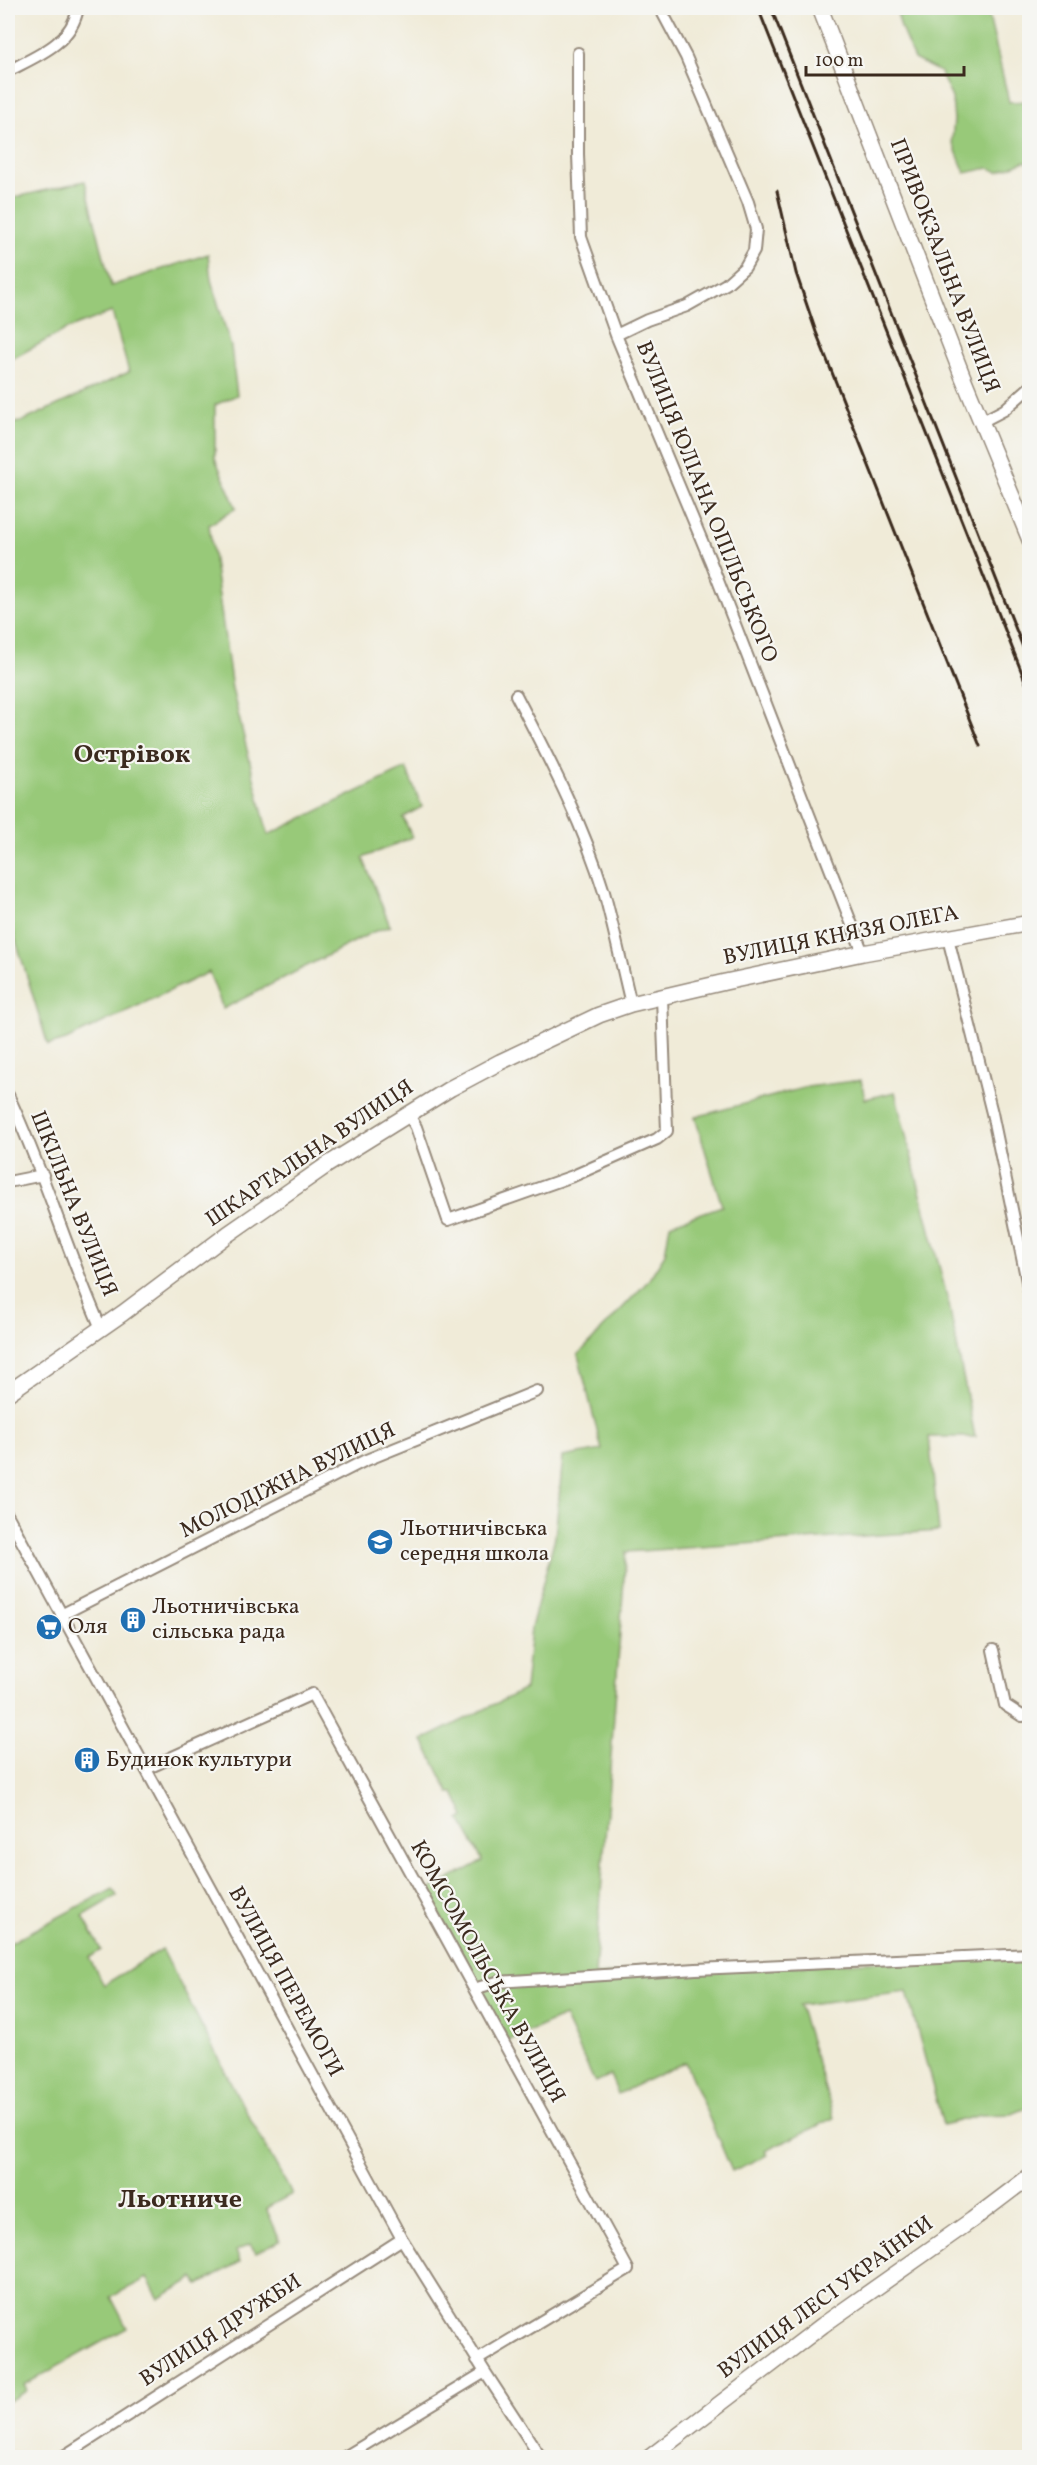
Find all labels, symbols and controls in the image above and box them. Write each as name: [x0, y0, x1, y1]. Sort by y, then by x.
scale bar: [806, 39, 964, 77]
text: 100 m: [815, 49, 864, 74]
street label: ПРИВОКЗАЛЬНА ВУЛИЦЯ: [881, 134, 1007, 398]
street label: ВУЛИЦЯ ЮЛІАНА ОПІЛЬСЬКОГО: [627, 337, 785, 667]
district label: Острівок: [74, 737, 191, 773]
street label: ВУЛИЦЯ КНЯЗЯ ОЛЕГА: [721, 898, 961, 974]
street label: ШКАРТАЛЬНА ВУЛИЦЯ: [200, 1073, 420, 1235]
street label: ШКІЛЬНА ВУЛИЦЯ: [22, 1106, 124, 1302]
street label: МОЛОДІЖНА ВУЛИЦЯ: [175, 1415, 401, 1547]
place label: Льотничівська середня школа: [400, 1514, 549, 1570]
school or university icon: Льотничівська середня школа: [365, 1527, 395, 1557]
place label: Льотничівська сільська рада: [152, 1592, 300, 1648]
building icon: Льотничівська сільська рада: [118, 1605, 148, 1635]
supermarket icon: Оля: [34, 1612, 64, 1642]
place label: Оля: [68, 1612, 108, 1643]
building icon: Будинок культури: [72, 1745, 102, 1775]
place label: Будинок культури: [106, 1745, 292, 1776]
street label: КОМСОМОЛЬСЬКА ВУЛИЦЯ: [402, 1835, 572, 2109]
street label: ВУЛИЦЯ ПЕРЕМОГИ: [220, 1881, 350, 2083]
district label: Льотниче: [118, 2182, 242, 2218]
street label: ВУЛИЦЯ ЛЕСІ УКРАЇНКИ: [712, 2209, 940, 2387]
street label: ВУЛИЦЯ ДРУЖБИ: [134, 2267, 308, 2395]

